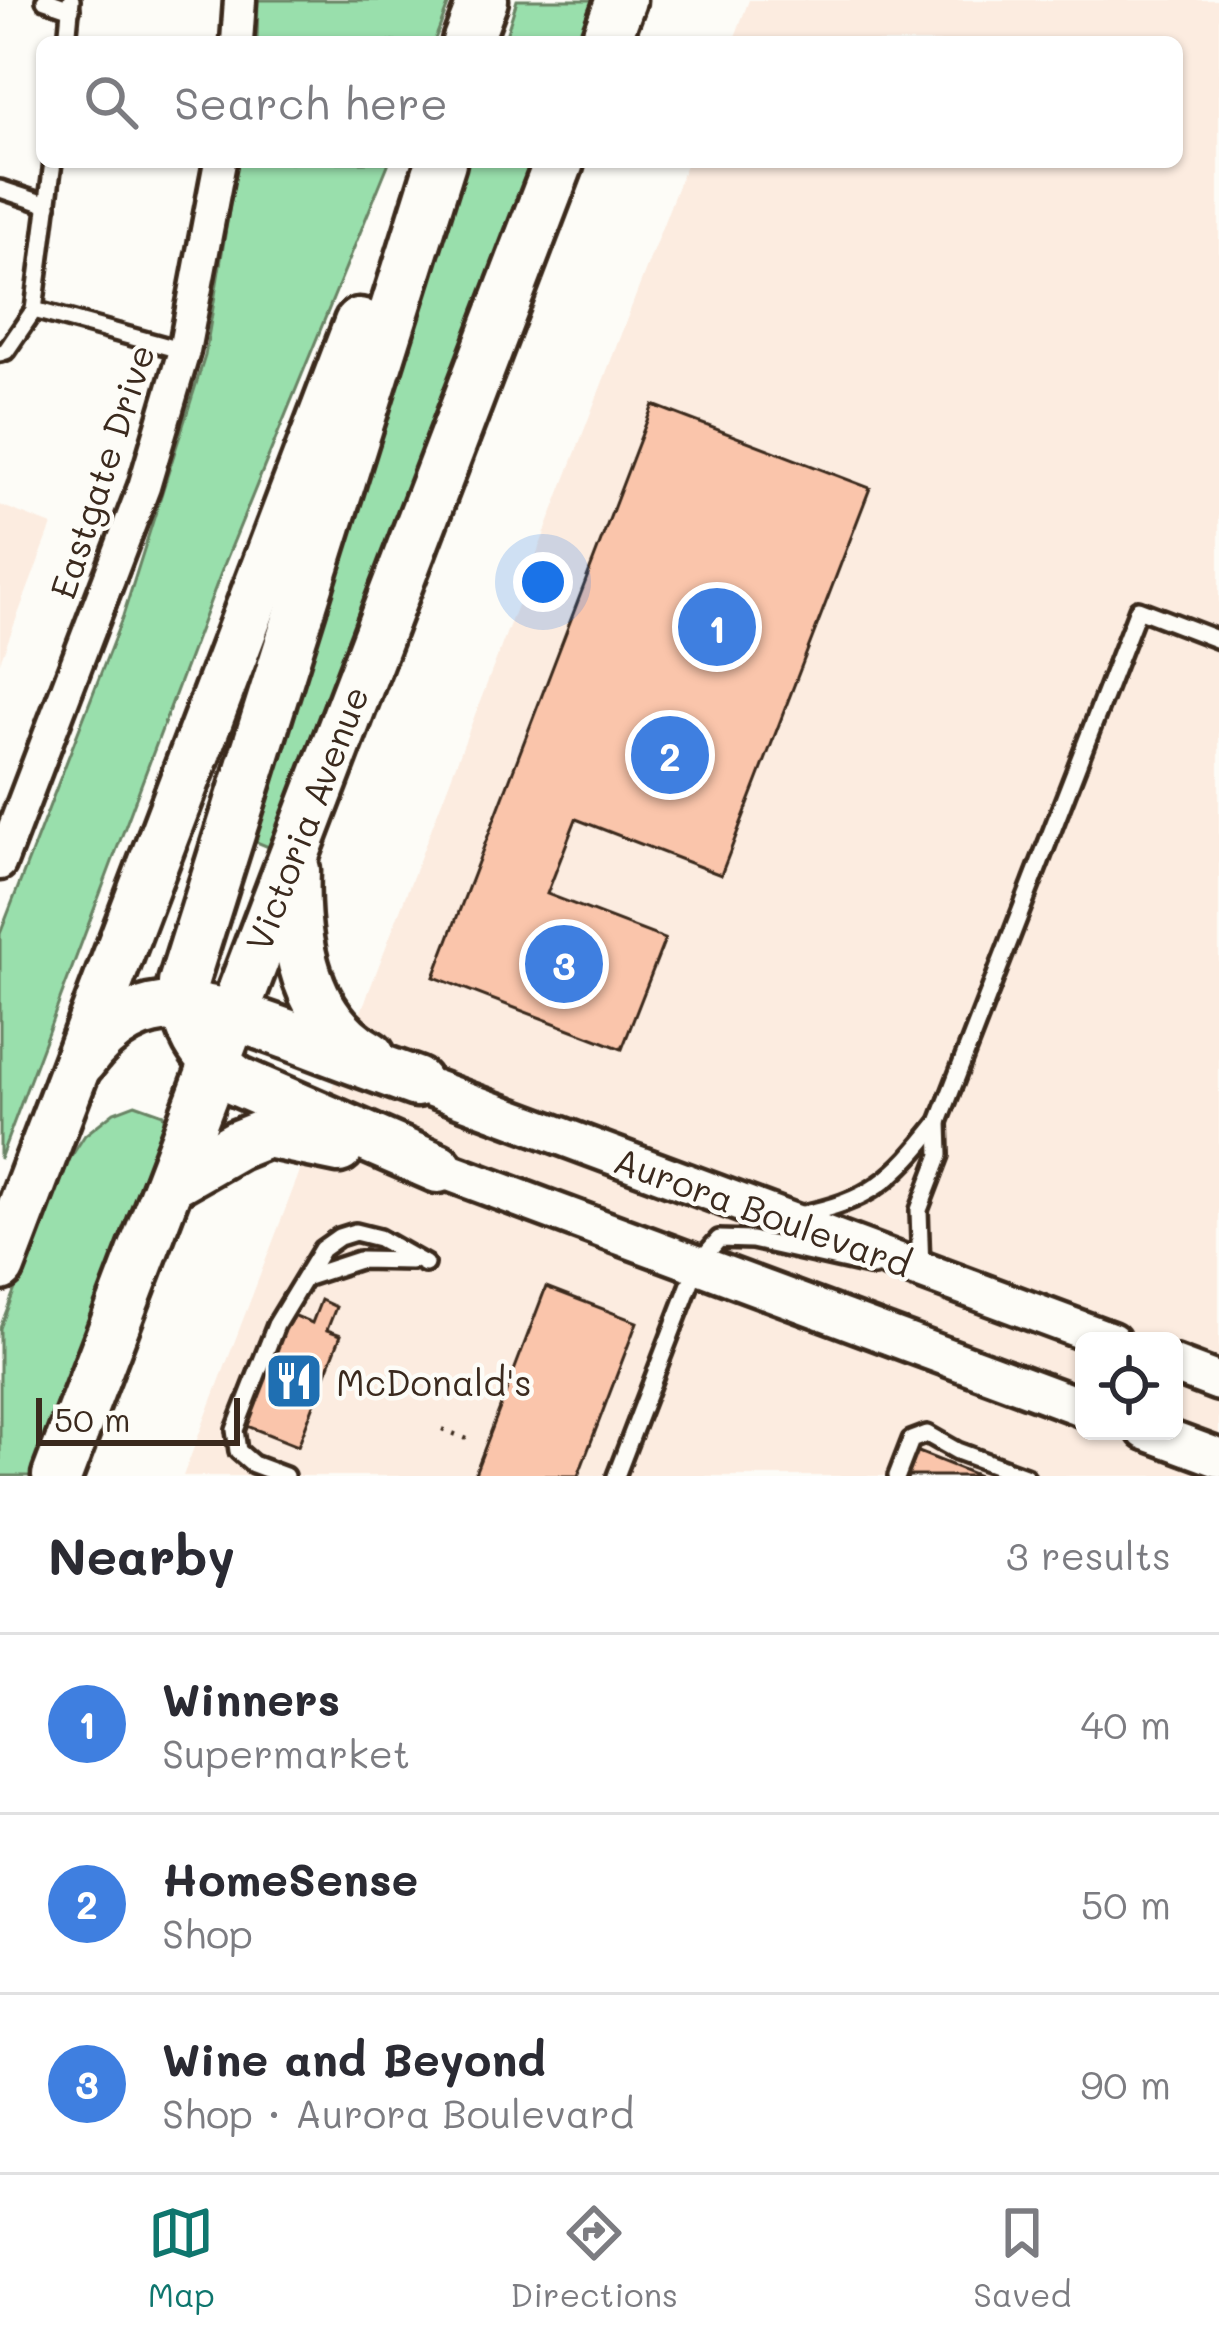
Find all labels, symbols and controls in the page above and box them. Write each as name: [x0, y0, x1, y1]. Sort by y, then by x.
search box: [36, 36, 1183, 168]
icon: search: [78, 69, 144, 135]
text: Search here: [174, 73, 448, 131]
street label: Eastgate Drive: [38, 338, 164, 604]
your location: [513, 552, 573, 612]
pin: 1: [678, 582, 756, 672]
street label: Victoria Avenue: [234, 679, 378, 957]
pin: 2: [631, 710, 709, 800]
pin: 3: [525, 919, 603, 1009]
street label: Aurora Boulevard: [608, 1135, 918, 1287]
map controls: [1075, 1332, 1183, 1440]
button: locate: [1075, 1332, 1183, 1440]
restaurant icon: McDonald's: [263, 1350, 325, 1412]
place label: McDonald's: [336, 1358, 532, 1405]
scale bar: [36, 1392, 240, 1445]
text: 50 m: [54, 1397, 130, 1440]
text: Nearby: [48, 1521, 235, 1588]
text: 3 results: [1006, 1529, 1171, 1580]
text: Winners: [162, 1669, 340, 1727]
text: 1: [78, 1698, 96, 1749]
text: 40 m: [1080, 1698, 1171, 1749]
text: Supermarket: [162, 1727, 410, 1778]
text: HomeSense: [162, 1849, 418, 1907]
text: 2: [76, 1878, 98, 1929]
text: 50 m: [1081, 1878, 1171, 1929]
text: Shop: [162, 1907, 253, 1958]
text: Wine and Beyond: [162, 2029, 546, 2087]
text: 3: [75, 2058, 99, 2109]
text: 90 m: [1080, 2058, 1171, 2109]
text: Shop · Aurora Boulevard: [162, 2087, 634, 2138]
tab: Map: [148, 2200, 215, 2315]
tab: Directions: [510, 2200, 678, 2315]
tab: Saved: [973, 2200, 1071, 2315]

